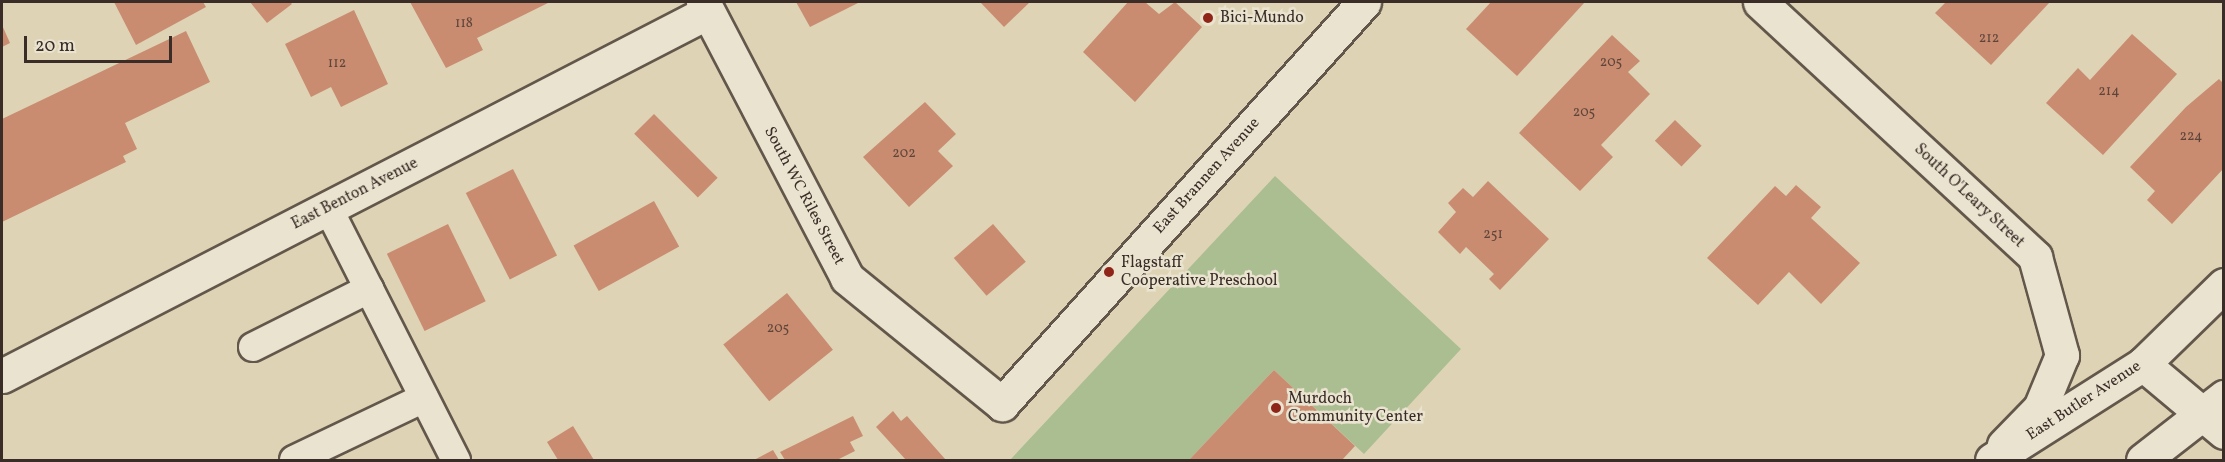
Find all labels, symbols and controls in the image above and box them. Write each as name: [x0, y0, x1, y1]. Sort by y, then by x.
place label: Bici-Mundo: [1220, 8, 1304, 28]
marker: Bici-Mundo: [1201, 11, 1215, 25]
house number: 118: [455, 16, 473, 32]
scale bar: [27, 24, 176, 62]
house number: 212: [1979, 31, 1999, 47]
text: 20 m: [35, 34, 75, 59]
house number: 205: [1600, 55, 1622, 71]
house number: 112: [328, 56, 346, 72]
house number: 214: [2098, 84, 2120, 100]
house number: 205: [1573, 105, 1595, 121]
street label: East Brannen Avenue: [1150, 114, 1264, 238]
street label: South WC Riles Street: [759, 123, 849, 269]
house number: 224: [2180, 129, 2202, 145]
street label: South O'Leary Street: [1910, 140, 2028, 252]
house number: 202: [892, 146, 916, 162]
street label: East Benton Avenue: [289, 154, 421, 234]
house number: 251: [1483, 227, 1503, 243]
place label: Flagstaff Cooperative Preschool: [1121, 253, 1278, 291]
marker: Flagstaff Cooperative Preschool: [1102, 265, 1116, 279]
house number: 205: [767, 321, 789, 337]
street label: East Butler Avenue: [2023, 357, 2145, 445]
place label: Murdoch Community Center: [1288, 389, 1423, 427]
marker: Murdoch Community Center: [1269, 401, 1283, 415]

